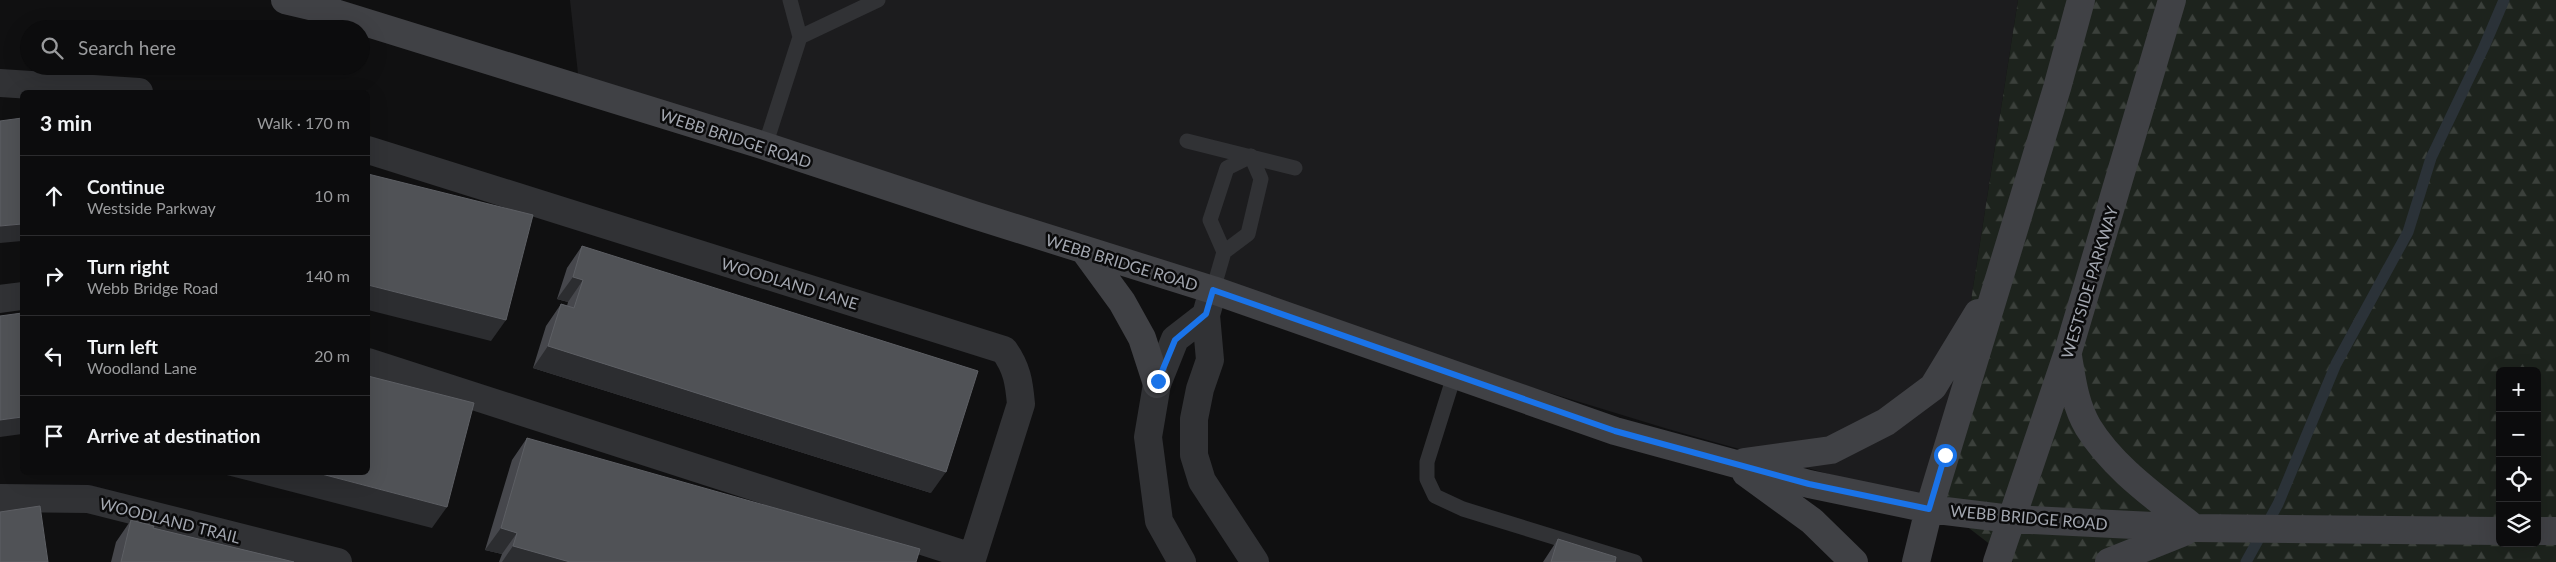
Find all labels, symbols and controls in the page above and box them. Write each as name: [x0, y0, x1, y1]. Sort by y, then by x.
search box: [20, 20, 370, 75]
icon: search: [38, 34, 66, 62]
text: Search here: [78, 36, 176, 59]
street label: WEBB BRIDGE ROAD: [658, 105, 814, 171]
text: 3 min: [40, 110, 92, 135]
text: Walk · 170 m: [257, 113, 350, 132]
text: Continue: [87, 175, 165, 198]
icon: ahead: [40, 182, 68, 210]
text: 10 m: [314, 186, 350, 205]
text: Westside Parkway: [87, 198, 216, 217]
street label: WESTSIDE PARKWAY: [2057, 203, 2121, 361]
street label: WEBB BRIDGE ROAD: [1044, 230, 1200, 294]
street label: WOODLAND LANE: [719, 253, 861, 313]
text: Turn right: [87, 255, 169, 278]
icon: right: [40, 262, 68, 290]
text: 140 m: [305, 266, 350, 285]
text: Webb Bridge Road: [87, 278, 218, 297]
text: Turn left: [87, 335, 158, 358]
icon: left: [40, 342, 68, 370]
text: 20 m: [314, 346, 350, 365]
text: Woodland Lane: [87, 358, 197, 377]
map controls: [2496, 367, 2541, 547]
button: +: [2496, 367, 2541, 412]
route end: [1147, 370, 1170, 393]
button: −: [2496, 412, 2541, 457]
icon: arrive: [40, 422, 68, 450]
text: Arrive at destination: [87, 424, 260, 447]
route start: [1934, 444, 1957, 467]
button: locate: [2496, 457, 2541, 502]
street label: WOODLAND TRAIL: [98, 493, 242, 547]
street label: WEBB BRIDGE ROAD: [1949, 501, 2109, 533]
button: layers: [2496, 502, 2541, 547]

